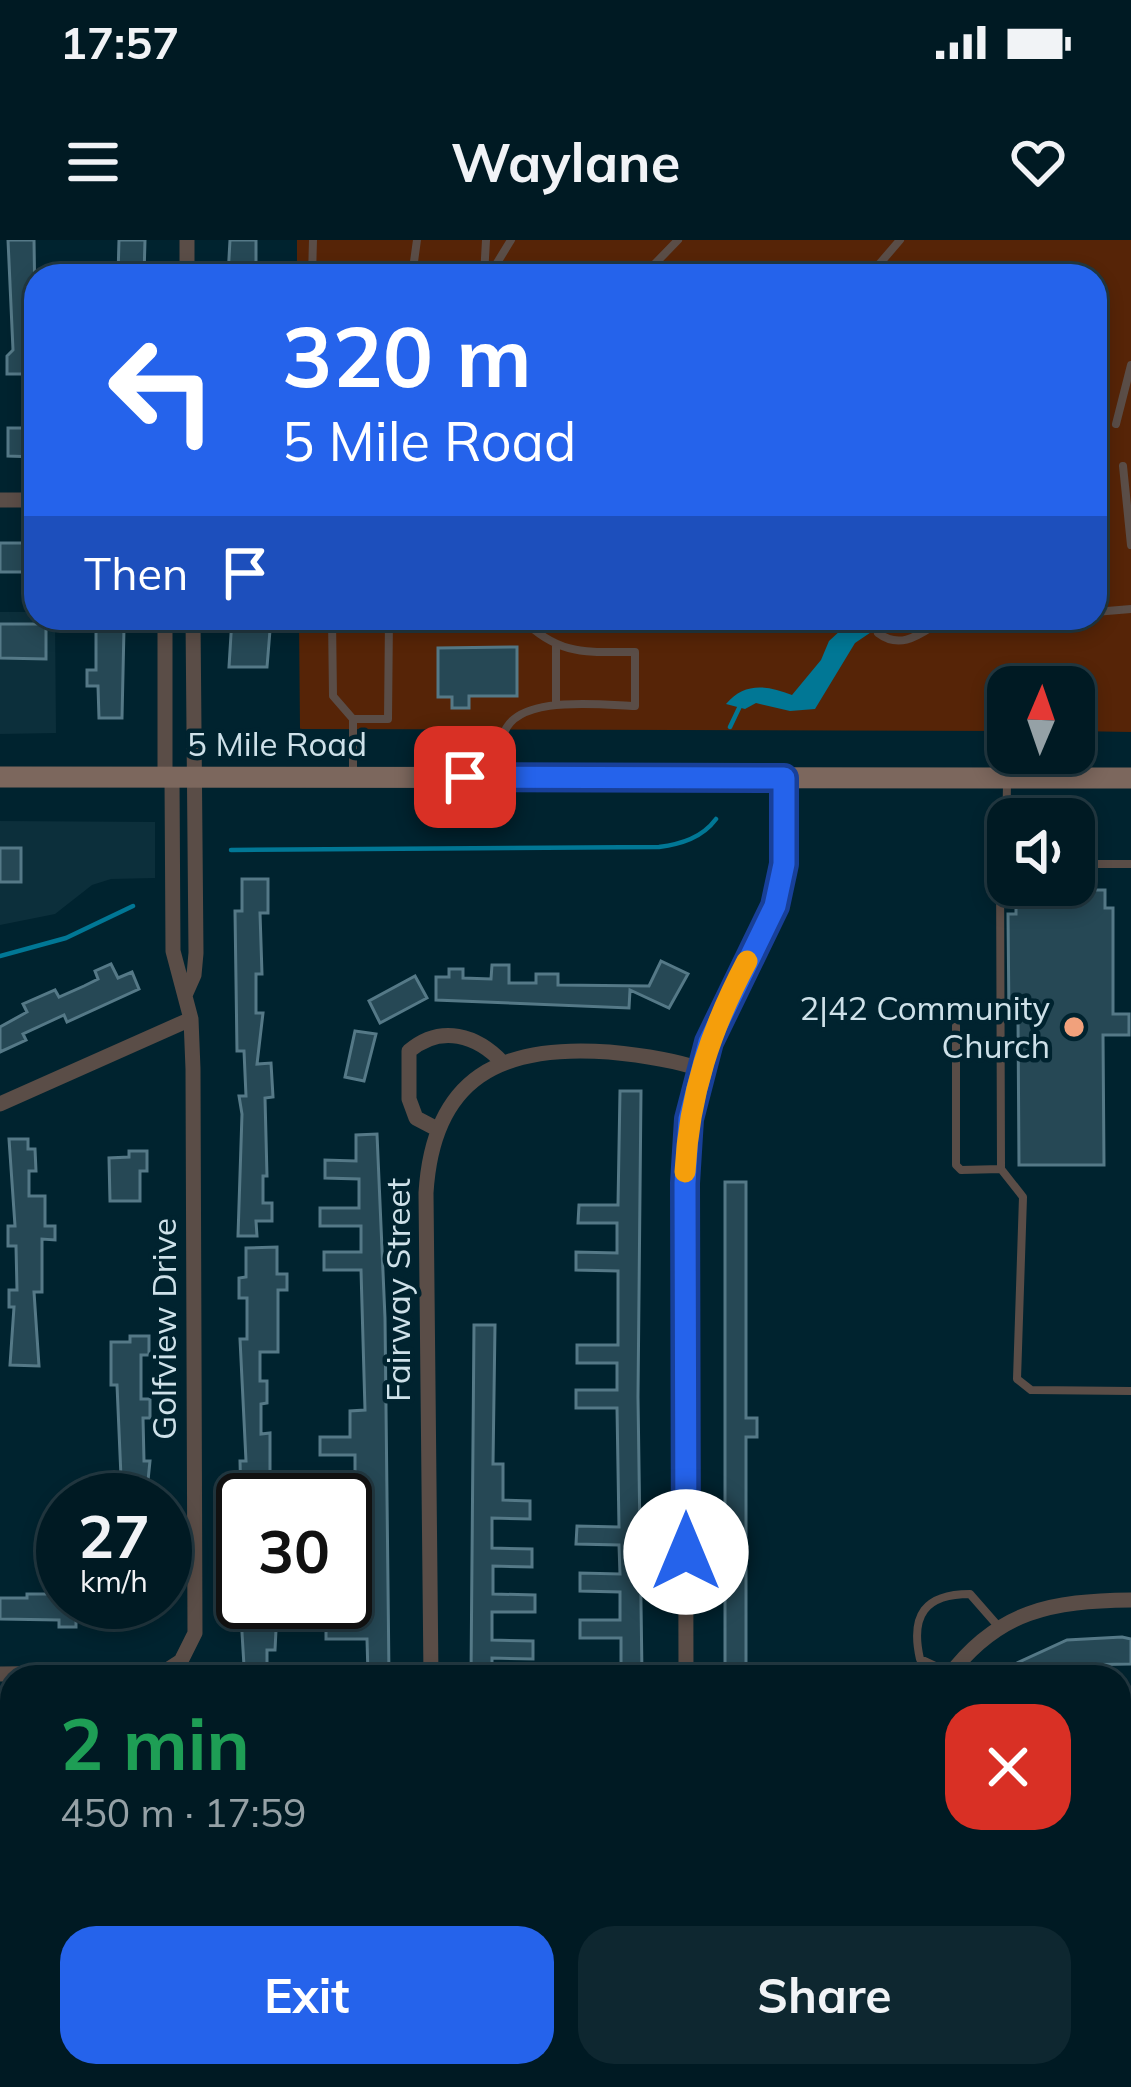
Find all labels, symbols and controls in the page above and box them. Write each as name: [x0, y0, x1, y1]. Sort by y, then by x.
text: 17:57: [60, 14, 179, 70]
text: Waylane: [451, 128, 680, 196]
icon: menu: [60, 129, 126, 195]
icon: heart: [1005, 129, 1071, 195]
text: 320 m: [282, 303, 532, 408]
icon: left: [84, 312, 240, 468]
text: 5 Mile Road: [282, 407, 576, 475]
icon: arrive: [212, 540, 278, 606]
text: Then: [84, 545, 188, 601]
north arrow: [987, 666, 1095, 774]
map controls: [987, 666, 1095, 906]
street label: 5 Mile Road: [187, 723, 367, 764]
pin: [414, 726, 516, 828]
icon: arrive: [432, 744, 498, 810]
button: sound: [987, 798, 1095, 906]
place label: 2|42 Community Church: [800, 987, 1050, 1066]
marker: 2|42 Community Church: [1061, 1014, 1087, 1040]
street label: Fairway Street: [377, 1178, 418, 1402]
street label: Golfview Drive: [143, 1218, 184, 1440]
speed limit sign: 30: [216, 1473, 372, 1629]
position arrow: [623, 1489, 749, 1615]
text: 27: [78, 1498, 150, 1573]
text: km/h: [80, 1562, 148, 1600]
text: 2 min: [60, 1698, 250, 1788]
button: close: [945, 1704, 1071, 1830]
text: 450 m · 17:59: [60, 1788, 306, 1837]
button: Exit: [60, 1926, 554, 2064]
button: Share: [578, 1926, 1071, 2064]

